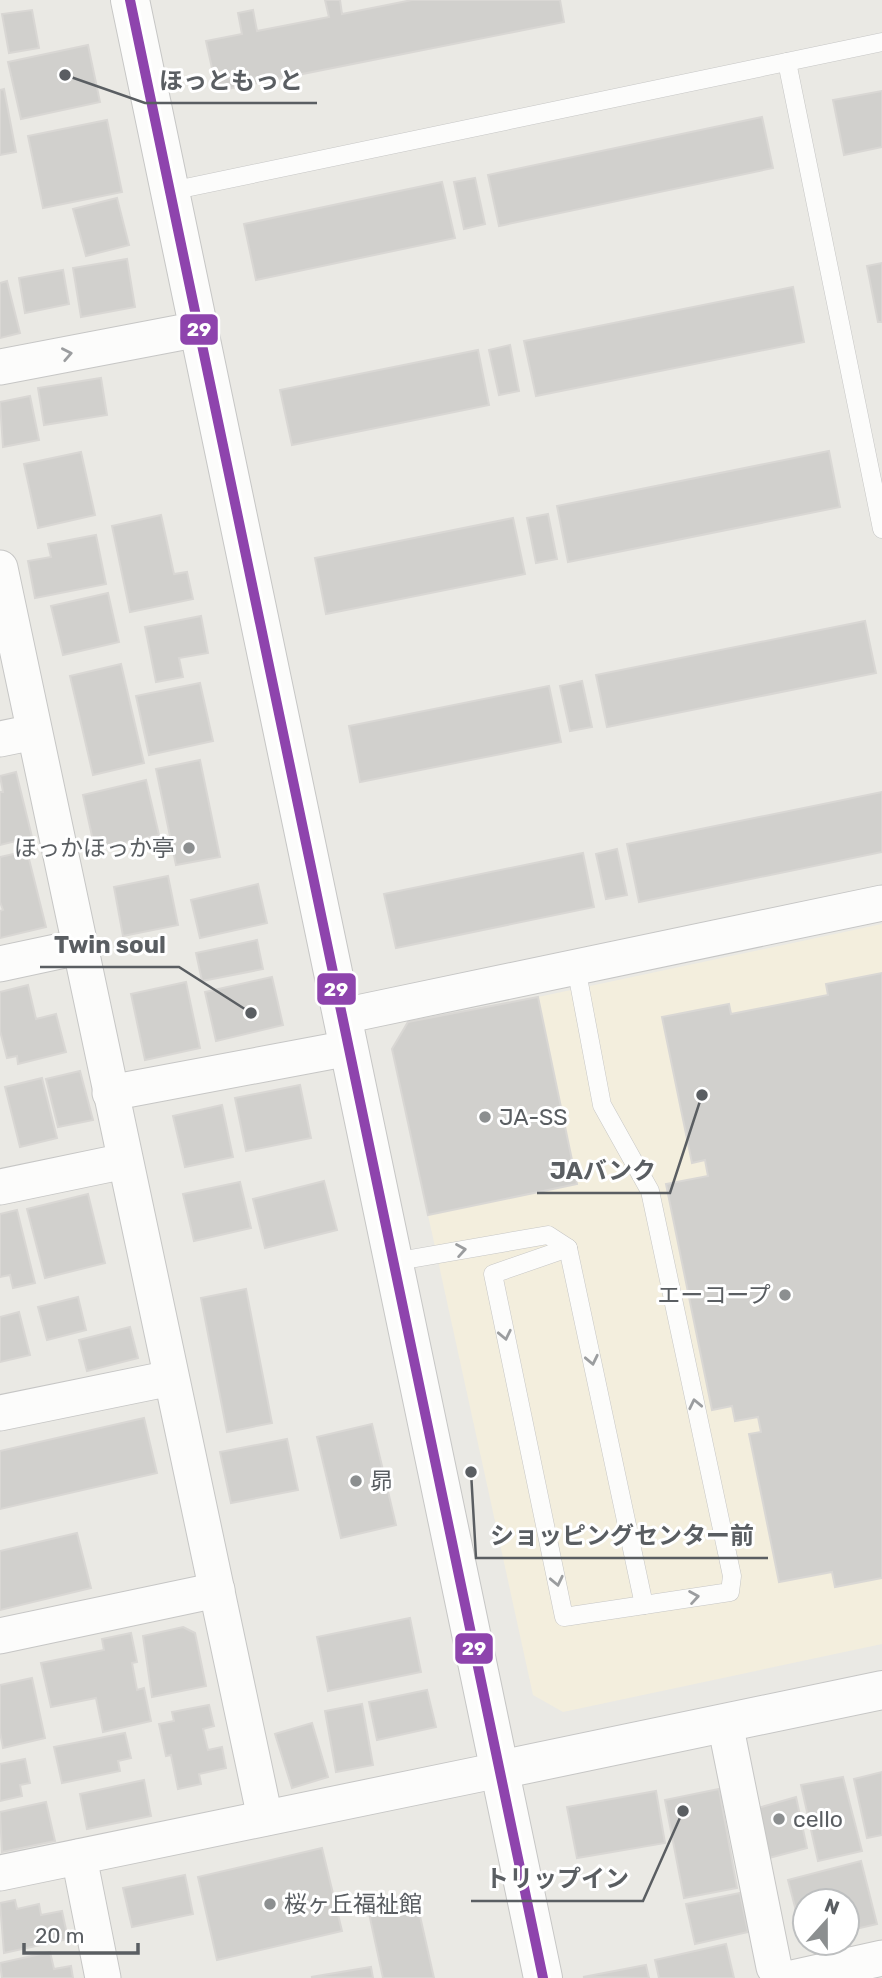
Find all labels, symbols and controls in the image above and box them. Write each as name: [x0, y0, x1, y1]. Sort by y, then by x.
callout: ほっともっと: [145, 58, 317, 103]
text: ほっともっと: [159, 67, 303, 95]
line badge: 29: [179, 313, 219, 346]
text: 29: [187, 318, 211, 341]
one-way arrow: [61, 347, 73, 362]
place label: ほっかほっか亭: [14, 834, 175, 862]
marker: ほっかほっか亭: [181, 840, 197, 856]
callout: Twin soul: [40, 922, 179, 967]
text: Twin soul: [54, 931, 166, 959]
line badge: 29: [316, 972, 357, 1006]
text: 29: [324, 978, 348, 1001]
place label: JA-SS: [499, 1103, 568, 1131]
marker: JA-SS: [477, 1109, 493, 1125]
callout: JAバンク: [537, 1148, 670, 1193]
text: JAバンク: [550, 1157, 656, 1185]
one-way arrow: [455, 1243, 467, 1258]
place label: エーコープ: [657, 1281, 771, 1309]
marker: エーコープ: [777, 1287, 793, 1303]
one-way arrow: [497, 1329, 512, 1341]
one-way arrow: [584, 1354, 599, 1366]
one-way arrow: [689, 1398, 704, 1410]
place label: 昴: [370, 1467, 393, 1495]
marker: 昴: [348, 1473, 364, 1489]
callout: ショッピングセンター前: [476, 1513, 768, 1558]
text: ショッピングセンター前: [490, 1522, 754, 1550]
one-way arrow: [548, 1575, 563, 1587]
one-way arrow: [688, 1590, 700, 1605]
line badge: 29: [454, 1632, 494, 1665]
text: 29: [462, 1637, 486, 1660]
place label: cello: [793, 1805, 843, 1833]
marker: cello: [771, 1811, 787, 1827]
callout: トリップイン: [471, 1856, 643, 1901]
text: トリップイン: [485, 1865, 629, 1893]
north arrow: [791, 1887, 861, 1957]
place label: 桜ヶ丘福祉館: [284, 1890, 422, 1918]
text: N: [821, 1893, 842, 1920]
marker: 桜ヶ丘福祉館: [262, 1896, 278, 1912]
scale bar: [24, 1912, 138, 1956]
text: 20 m: [35, 1923, 84, 1948]

